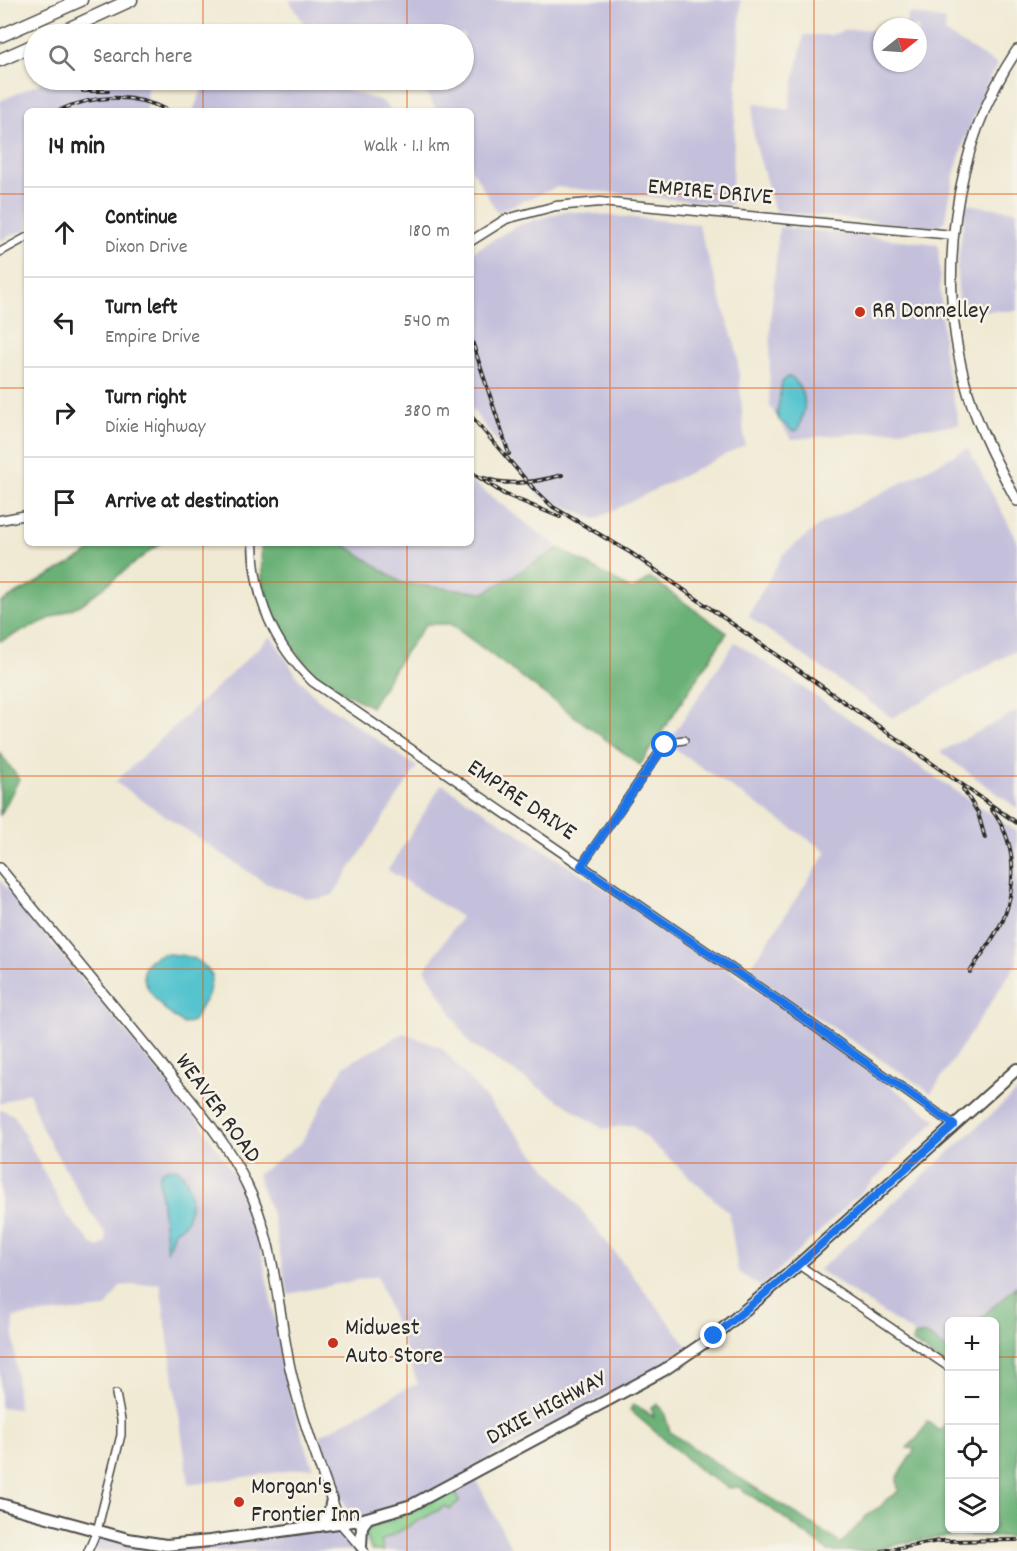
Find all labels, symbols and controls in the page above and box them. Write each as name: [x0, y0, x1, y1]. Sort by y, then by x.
north arrow: [873, 18, 927, 72]
search box: [24, 24, 474, 90]
icon: search: [45, 41, 78, 74]
text: Search here: [93, 42, 192, 73]
text: 14 min: [48, 129, 105, 166]
text: Walk · 1.1 km: [364, 133, 450, 161]
street label: EMPIRE DRIVE: [646, 171, 774, 215]
text: Continue: [105, 203, 177, 234]
icon: ahead: [48, 216, 81, 249]
text: 180 m: [408, 218, 450, 246]
text: Dixon Drive: [105, 234, 188, 262]
text: Turn left: [105, 293, 177, 324]
place label: RR Donnelley: [872, 295, 990, 329]
marker: RR Donnelley: [853, 305, 867, 319]
icon: left: [48, 306, 81, 339]
text: 540 m: [403, 308, 450, 336]
text: Empire Drive: [105, 324, 200, 352]
text: Turn right: [105, 383, 187, 414]
icon: right: [48, 396, 81, 429]
text: 380 m: [404, 398, 450, 426]
text: Dixie Highway: [105, 414, 206, 442]
icon: arrive: [48, 486, 81, 519]
text: Arrive at destination: [105, 487, 279, 518]
route start: [651, 731, 677, 757]
street label: EMPIRE DRIVE: [460, 752, 583, 850]
street label: WEAVER ROAD: [166, 1047, 268, 1171]
place label: Midwest Auto Store: [345, 1312, 443, 1374]
map controls: [945, 1317, 999, 1533]
button: +: [945, 1317, 999, 1371]
route end: [700, 1322, 726, 1348]
marker: Midwest Auto Store: [326, 1336, 340, 1350]
street label: DIXIE HIGHWAY: [481, 1362, 614, 1455]
button: −: [945, 1371, 999, 1425]
button: locate: [945, 1425, 999, 1479]
place label: Morgan's Frontier Inn: [251, 1471, 360, 1533]
button: layers: [945, 1479, 999, 1533]
marker: Morgan's Frontier Inn: [232, 1495, 246, 1509]

